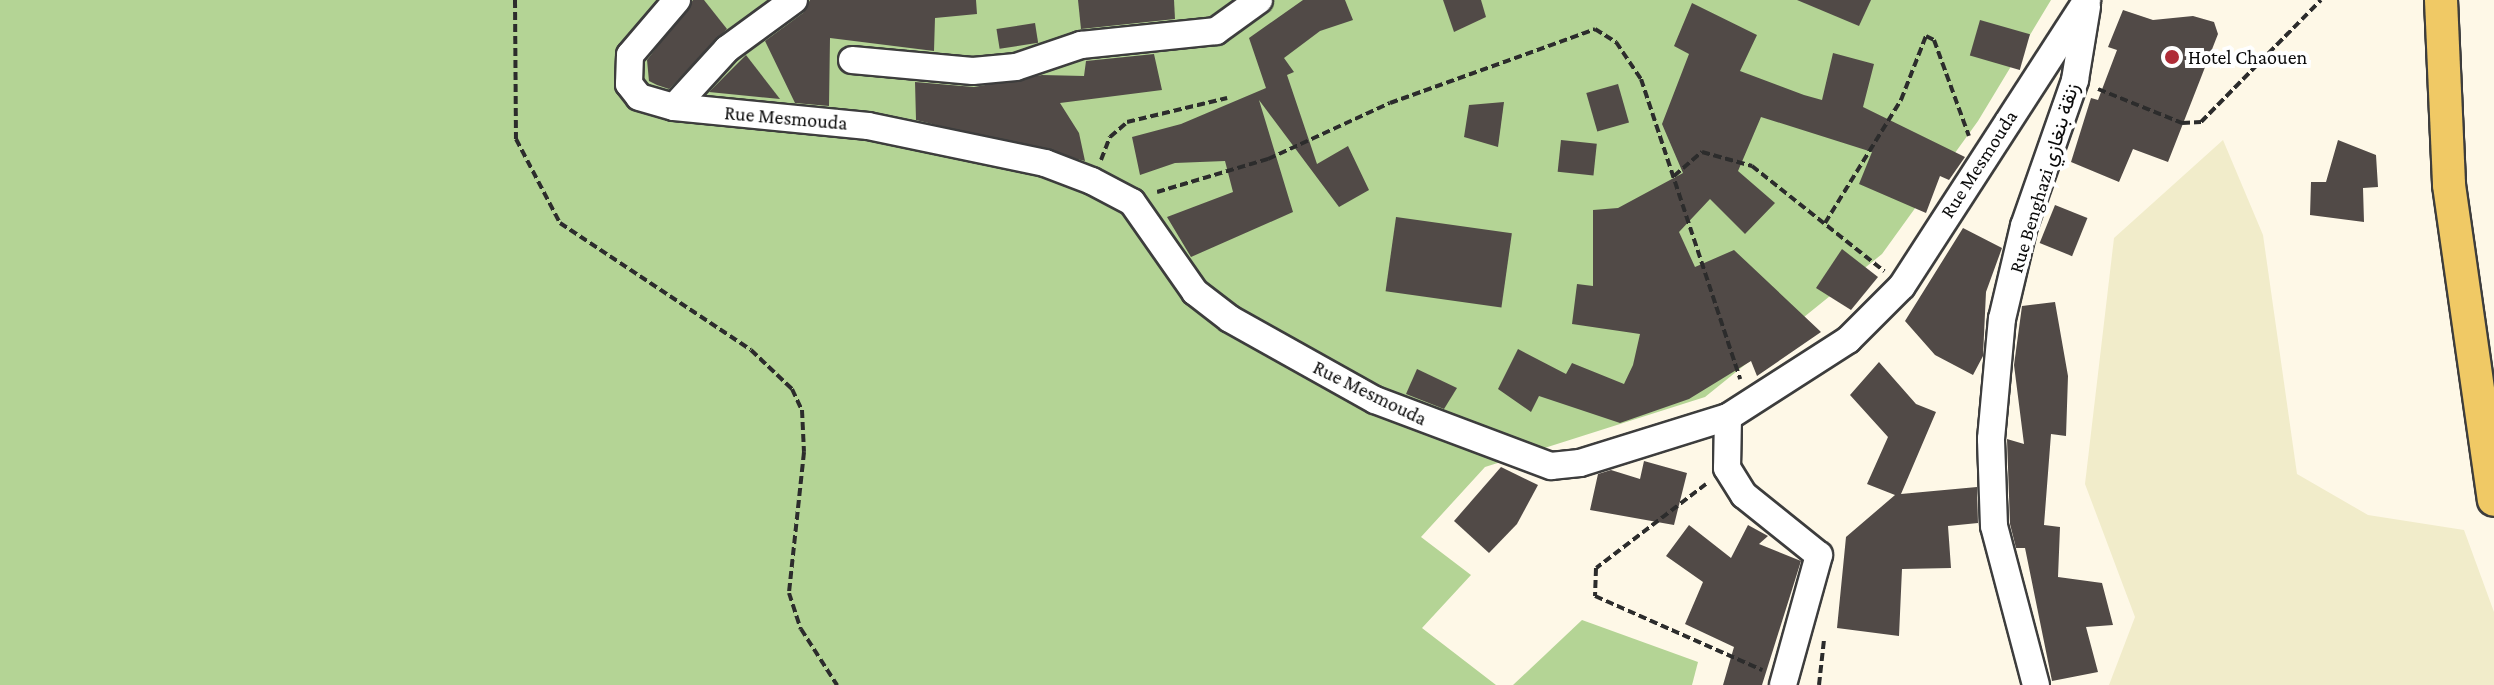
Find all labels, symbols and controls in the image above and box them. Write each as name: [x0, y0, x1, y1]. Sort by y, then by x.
place label: Hotel Chaouen: [2188, 45, 2307, 69]
marker: Hotel Chaouen: [2163, 48, 2181, 66]
street label: Rue Benghazi زنقة بنغازي: [2004, 80, 2084, 276]
street label: Rue Mesmouda: [723, 101, 849, 135]
street label: Rue Mesmouda: [1935, 106, 2023, 222]
street label: Rue Mesmouda: [1309, 355, 1431, 431]

